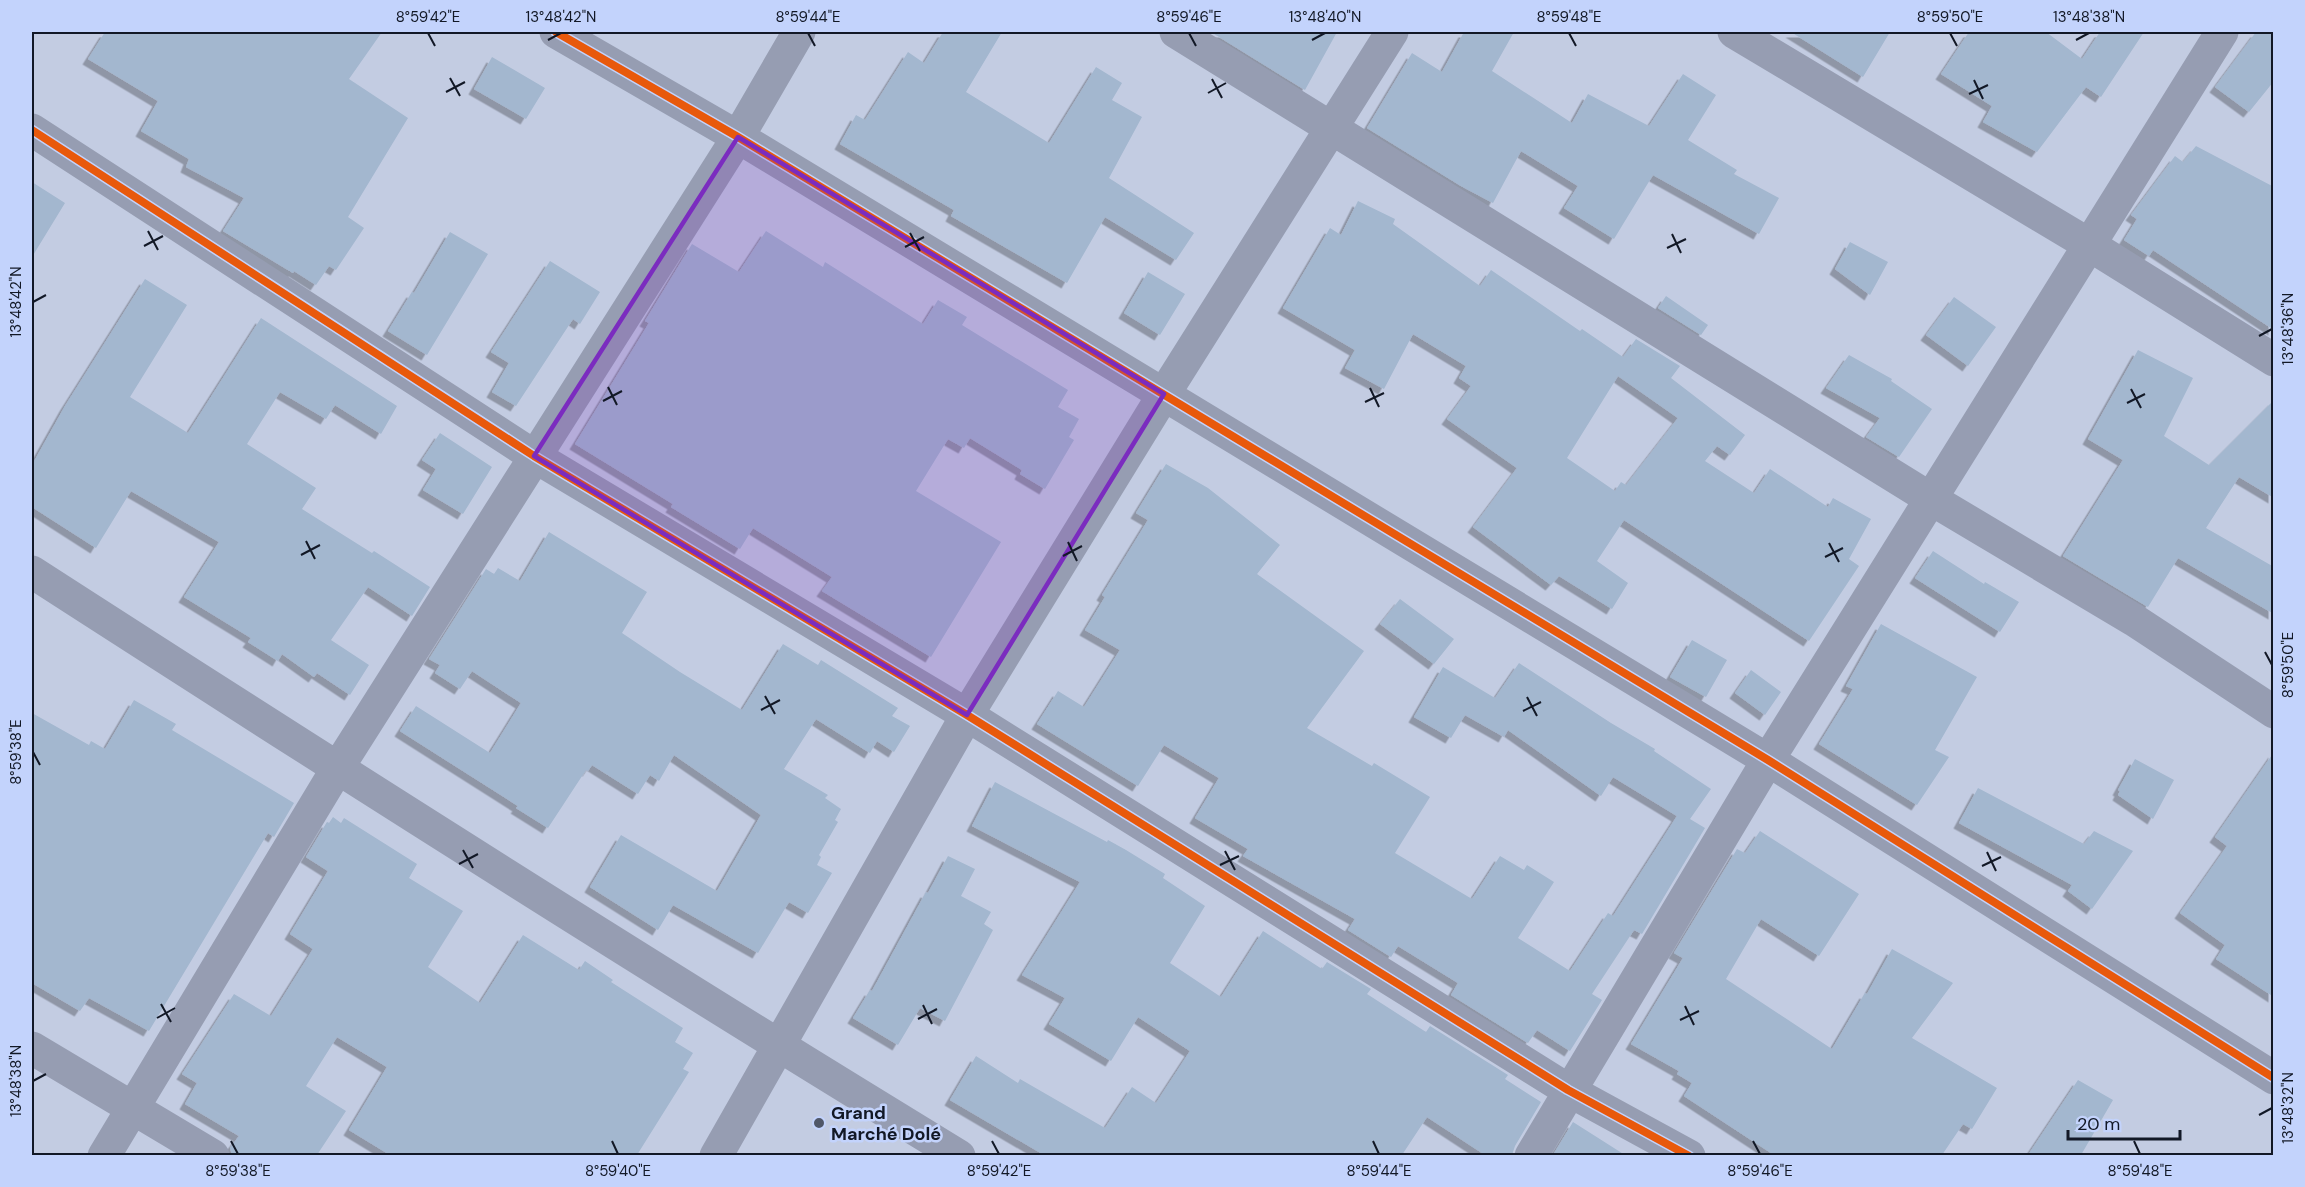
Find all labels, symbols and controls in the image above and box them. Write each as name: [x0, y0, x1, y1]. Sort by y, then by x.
text: 8°59'42"E: [396, 7, 460, 27]
text: 13°48'42"N: [526, 7, 596, 27]
text: 8°59'44"E: [775, 7, 841, 27]
text: 8°59'46"E: [1156, 7, 1222, 27]
text: 13°48'40"N: [1289, 7, 1361, 27]
text: 8°59'48"E: [1536, 7, 1602, 27]
text: 8°59'50"E: [1917, 7, 1983, 27]
text: 13°48'38"N: [2053, 7, 2125, 27]
text: 13°48'42"N: [6, 267, 26, 337]
text: 13°48'36"N: [2278, 293, 2298, 365]
text: 8°59'50"E: [2278, 632, 2298, 698]
text: 8°59'38"E: [6, 719, 26, 785]
text: 13°48'38"N: [6, 1045, 26, 1117]
text: 13°48'32"N: [2278, 1072, 2298, 1144]
place label: Grand Marché Dolé: [831, 1101, 941, 1146]
scale bar: [2068, 1103, 2180, 1141]
text: 20 m: [2077, 1112, 2120, 1136]
marker: Grand Marché Dolé: [812, 1116, 826, 1130]
text: 8°59'38"E: [205, 1161, 271, 1181]
text: 8°59'40"E: [585, 1161, 651, 1181]
text: 8°59'42"E: [967, 1161, 1031, 1181]
text: 8°59'44"E: [1346, 1161, 1412, 1181]
text: 8°59'46"E: [1727, 1161, 1793, 1181]
text: 8°59'48"E: [2107, 1161, 2173, 1181]

